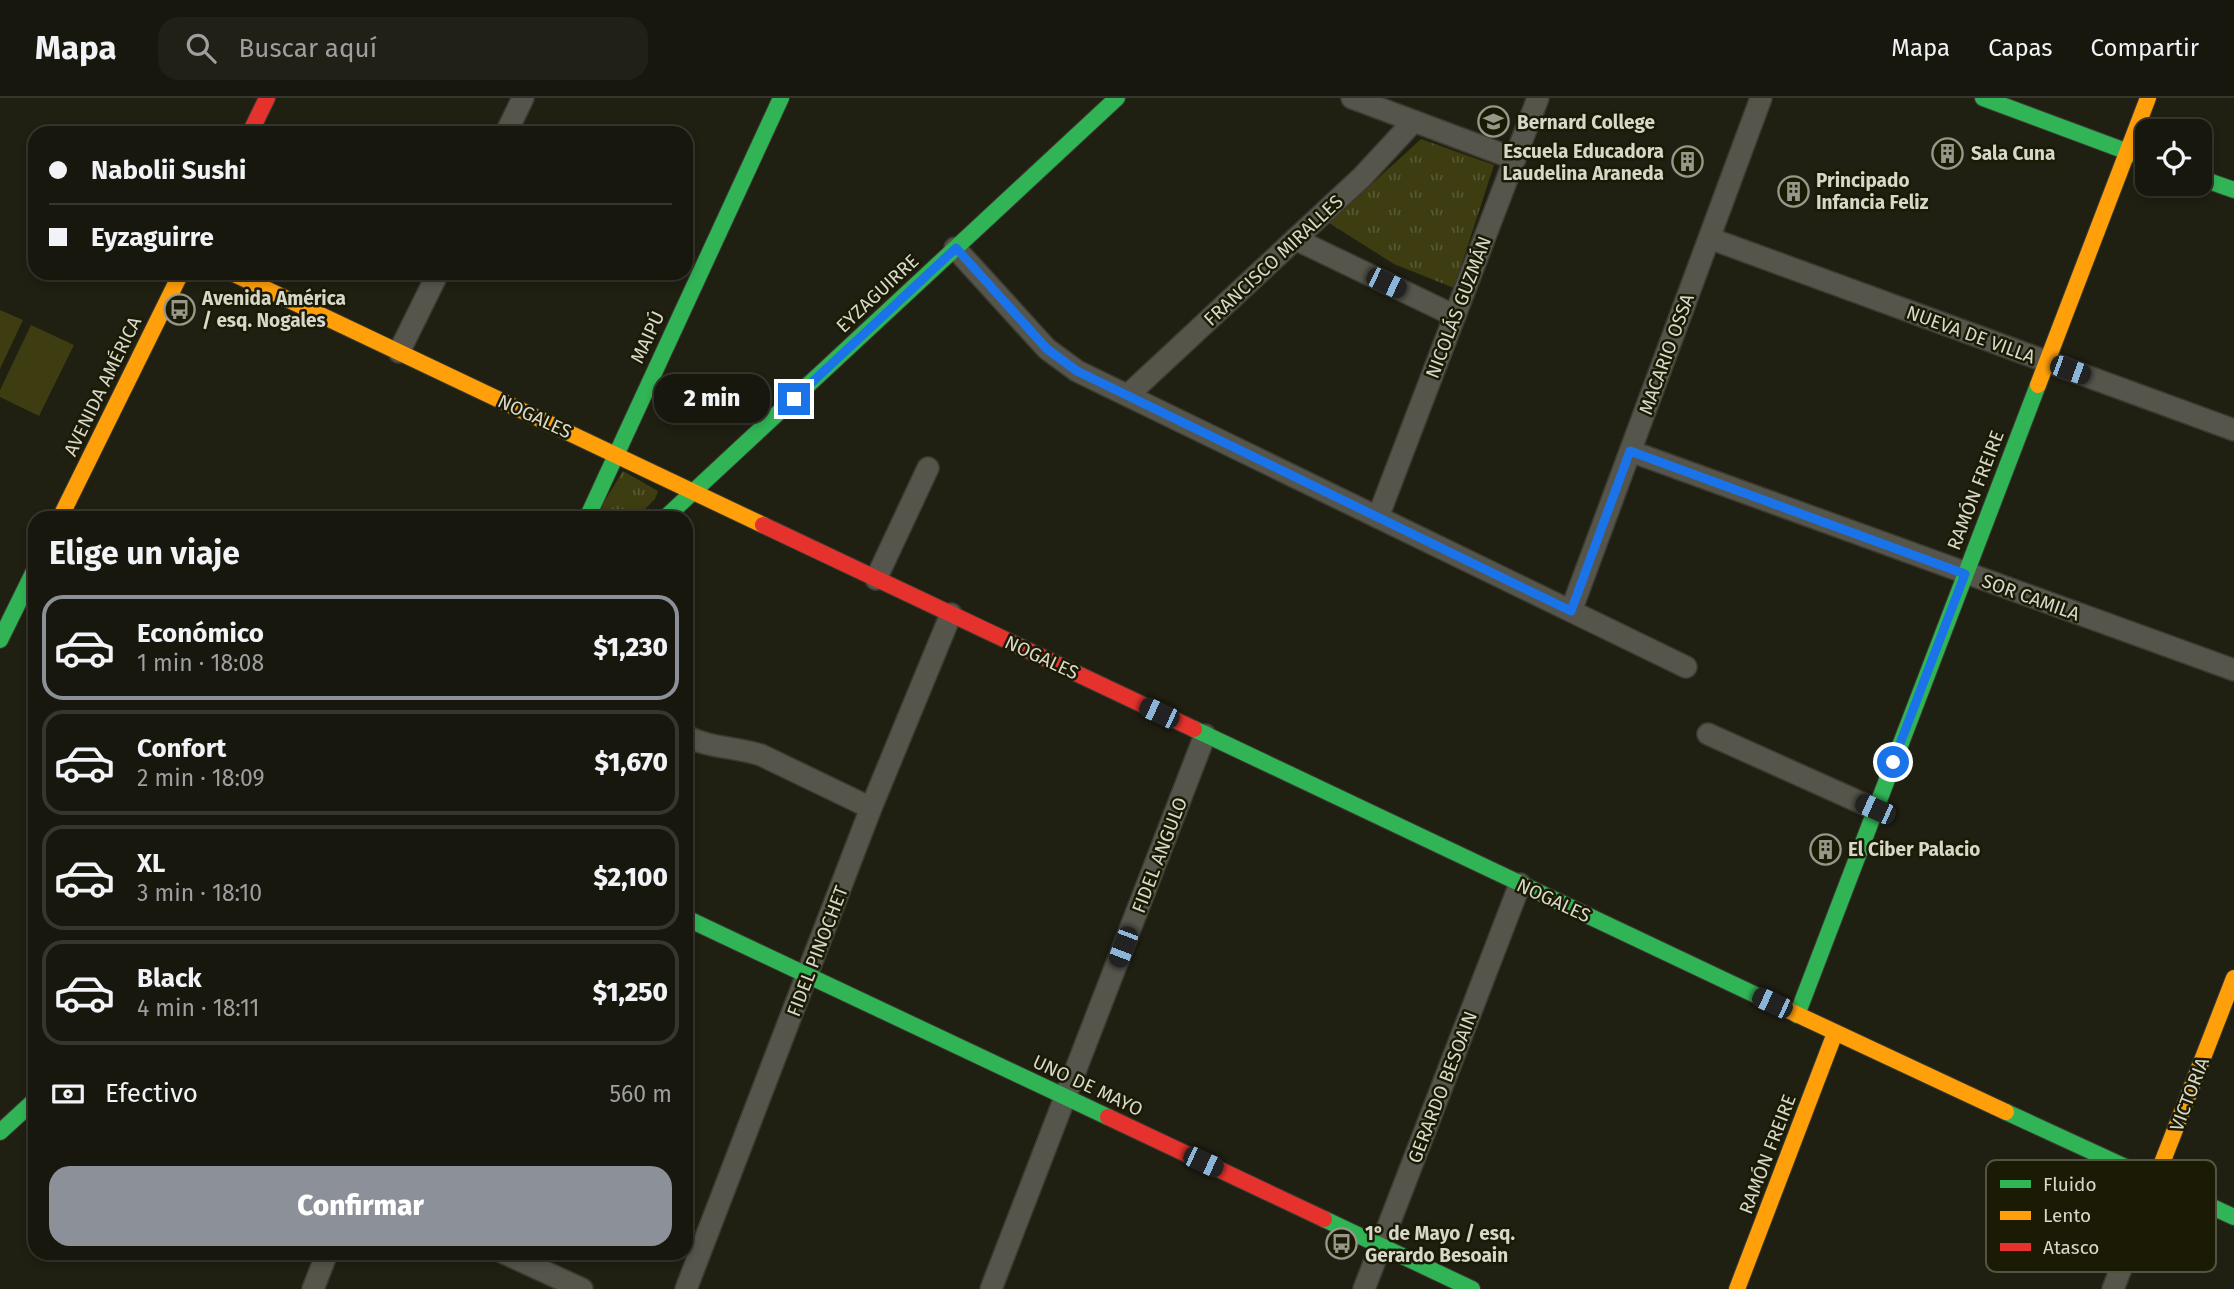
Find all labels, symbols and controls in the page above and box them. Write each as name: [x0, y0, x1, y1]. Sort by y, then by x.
search box: [158, 17, 648, 80]
text: Mapa: [35, 28, 116, 68]
icon: search: [182, 29, 220, 67]
text: Buscar aquí: [238, 33, 377, 64]
text: Mapa: [1891, 34, 1950, 62]
text: Capas: [1988, 34, 2052, 62]
text: Compartir: [2090, 34, 2199, 62]
school or university icon: Bernard College: [1477, 105, 1511, 139]
place label: Bernard College: [1517, 111, 1655, 134]
map controls: [2135, 119, 2212, 196]
button: locate: [2135, 119, 2212, 196]
building icon: Sala Cuna: [1931, 136, 1965, 170]
place label: Escuela Educadora Laudelina Araneda: [1503, 140, 1664, 185]
place label: Sala Cuna: [1971, 142, 2055, 165]
building icon: Escuela Educadora Laudelina Araneda: [1670, 145, 1704, 179]
text: Nabolii Sushi: [91, 155, 246, 186]
place label: Principado Infancia Feliz: [1816, 169, 1929, 214]
building icon: Principado Infancia Feliz: [1776, 174, 1810, 208]
street label: FRANCISCO MIRALLES: [1199, 190, 1348, 331]
text: Eyzaguirre: [91, 222, 214, 253]
street label: NICOLÁS GUZMÁN: [1421, 233, 1496, 382]
street label: EYZAGUIRRE: [831, 249, 923, 337]
car: [1363, 264, 1410, 302]
place label: Avenida América / esq. Nogales: [201, 287, 346, 332]
street label: MACARIO OSSA: [1634, 291, 1699, 418]
bus stop icon: Avenida América / esq. Nogales: [162, 292, 196, 326]
street label: NUEVA DE VILLA: [1903, 301, 2038, 368]
street label: MAIPÚ: [625, 307, 669, 367]
street label: AVENIDA AMÉRICA: [59, 313, 146, 460]
car: [2047, 353, 2094, 387]
callout: 2 min: [654, 374, 770, 424]
route end: [778, 383, 810, 415]
text: 2 min: [684, 384, 740, 412]
street label: NOGALES: [494, 389, 575, 444]
street label: RAMÓN FREIRE: [1942, 427, 2009, 553]
text: Elige un viaje: [49, 534, 240, 572]
street label: SOR CAMILA: [1979, 569, 2083, 626]
icon: car: [53, 616, 116, 679]
text: Económico: [137, 618, 264, 649]
street label: NOGALES: [1001, 630, 1082, 685]
text: $1,230: [593, 632, 668, 663]
text: 1 min · 18:08: [137, 649, 264, 677]
car: [1136, 695, 1183, 731]
icon: car: [53, 731, 116, 794]
text: Confort: [137, 733, 226, 764]
route start: [1877, 746, 1909, 778]
text: $1,670: [594, 747, 668, 778]
text: 2 min · 18:09: [137, 764, 265, 792]
car: [1852, 791, 1899, 827]
street label: FIDEL ANGULO: [1127, 794, 1192, 916]
building icon: El Ciber Palacio: [1808, 832, 1842, 866]
place label: El Ciber Palacio: [1848, 838, 1980, 861]
icon: car: [53, 846, 116, 909]
text: XL: [137, 848, 165, 879]
text: $2,100: [593, 862, 668, 893]
street label: NOGALES: [1513, 873, 1594, 928]
text: 3 min · 18:10: [137, 879, 262, 907]
street label: FIDEL PINOCHET: [782, 882, 853, 1020]
car: [1106, 924, 1141, 970]
icon: car: [53, 961, 116, 1024]
text: Black: [137, 963, 202, 994]
text: $1,250: [593, 977, 668, 1008]
car: [1749, 985, 1796, 1021]
text: 4 min · 18:11: [137, 994, 260, 1022]
street label: GERARDO BESOAIN: [1403, 1008, 1482, 1166]
street label: UNO DE MAYO: [1029, 1050, 1147, 1121]
street label: VICTORIA: [2165, 1054, 2214, 1134]
icon: cash: [49, 1075, 87, 1113]
text: Efectivo: [105, 1078, 198, 1109]
text: 560 m: [610, 1080, 672, 1108]
street label: RAMÓN FREIRE: [1734, 1091, 1801, 1217]
car: [1180, 1144, 1227, 1180]
legend: [1986, 1160, 2216, 1272]
button: Confirmar: [49, 1166, 672, 1246]
text: Fluido: [2043, 1173, 2097, 1196]
text: Lento: [2043, 1204, 2091, 1227]
place label: 1° de Mayo / esq. Gerardo Besoain: [1365, 1222, 1515, 1267]
bus stop icon: 1° de Mayo / esq. Gerardo Besoain: [1325, 1227, 1359, 1261]
text: Atasco: [2043, 1236, 2099, 1259]

